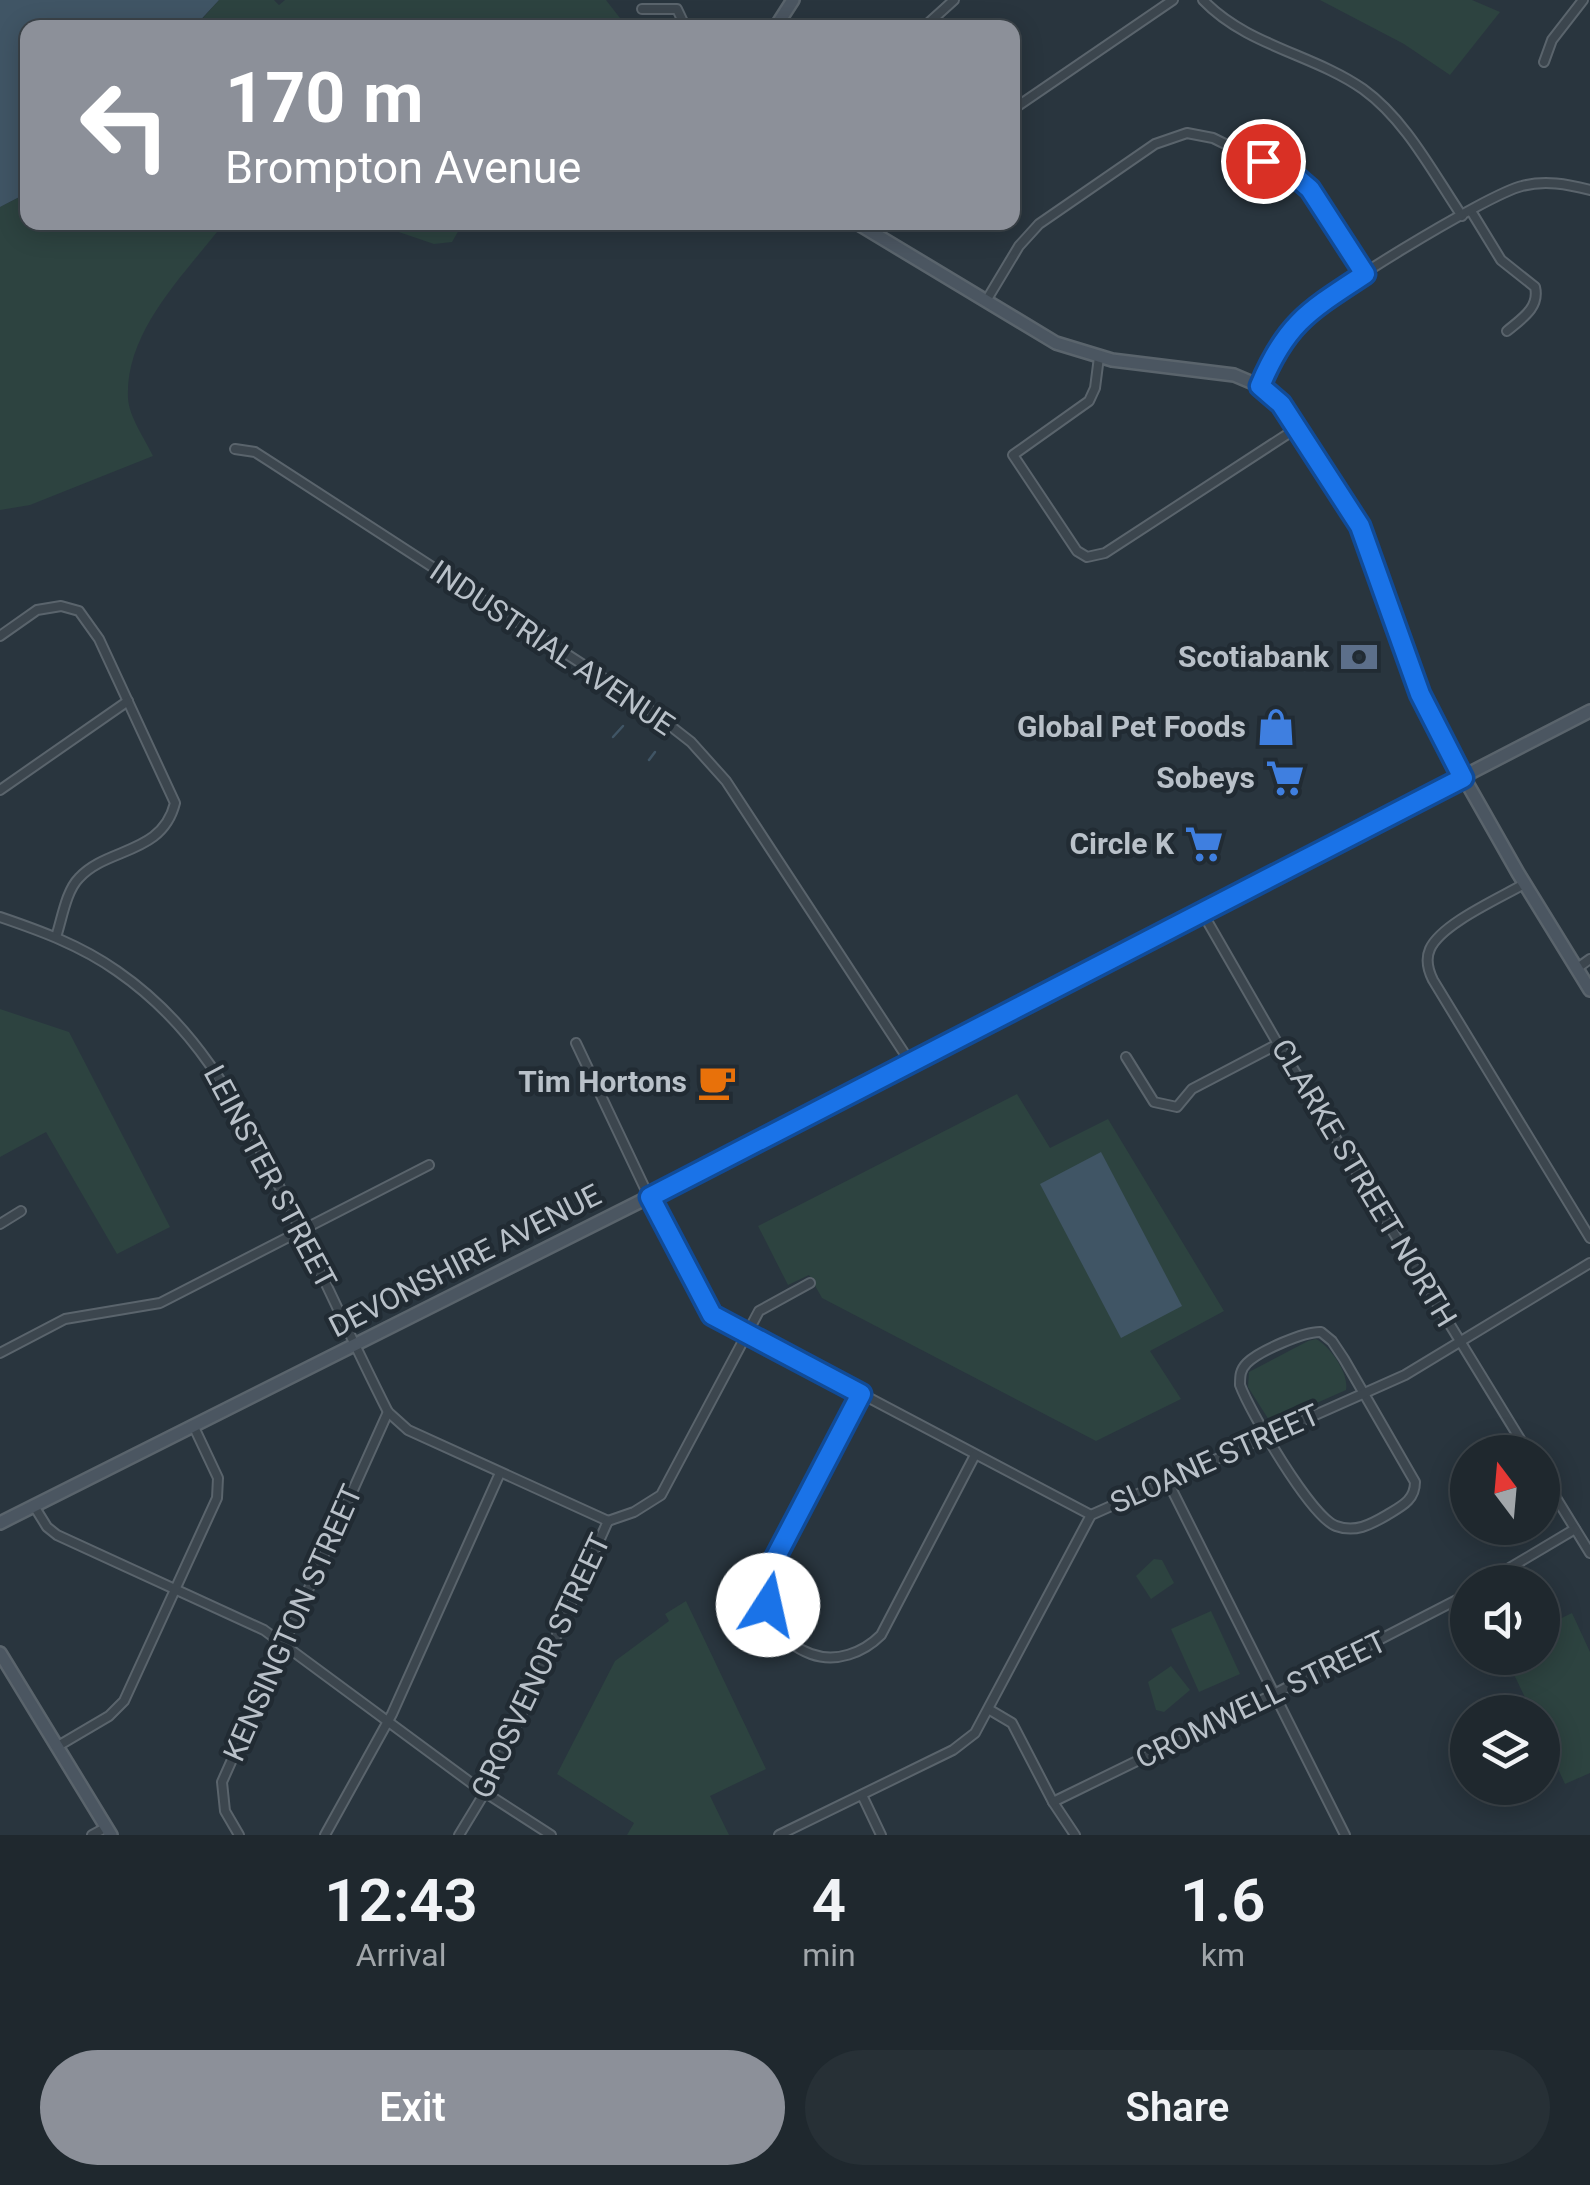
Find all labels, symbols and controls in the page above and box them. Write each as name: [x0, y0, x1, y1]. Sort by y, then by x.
text: 170 m: [225, 57, 424, 139]
icon: left: [60, 60, 190, 190]
pin: [1221, 119, 1306, 204]
icon: arrive: [1236, 134, 1291, 189]
text: Brompton Avenue: [225, 141, 581, 194]
street label: INDUSTRIAL AVENUE: [424, 553, 681, 742]
bank icon: Scotiabank: [1338, 636, 1380, 678]
place label: Scotiabank: [1178, 639, 1330, 674]
shop icon: Global Pet Foods: [1255, 706, 1297, 748]
place label: Global Pet Foods: [1017, 709, 1246, 744]
supermarket icon: Sobeys: [1264, 757, 1306, 799]
place label: Sobeys: [1156, 760, 1255, 795]
supermarket icon: Circle K: [1183, 823, 1225, 865]
place label: Circle K: [1069, 826, 1175, 861]
street label: CLARKE STREET NORTH: [1265, 1033, 1464, 1333]
street label: LEINSTER STREET: [197, 1059, 344, 1295]
cafe icon: Tim Hortons: [696, 1061, 738, 1103]
place label: Tim Hortons: [518, 1064, 687, 1099]
street label: DEVONSHIRE AVENUE: [323, 1177, 607, 1344]
street label: SLOANE STREET: [1105, 1397, 1325, 1520]
north arrow: [1450, 1435, 1560, 1545]
map controls: [1450, 1435, 1560, 1805]
street label: KENSINGTON STREET: [216, 1479, 369, 1766]
street label: GROSVENOR STREET: [464, 1528, 617, 1804]
position arrow: [716, 1553, 820, 1657]
button: sound: [1450, 1565, 1560, 1675]
street label: CROMWELL STREET: [1130, 1624, 1392, 1776]
button: layers: [1450, 1695, 1560, 1805]
text: 12:43: [324, 1865, 478, 1936]
text: 4: [812, 1865, 846, 1936]
text: 1.6: [1180, 1865, 1266, 1936]
text: Arrival: [356, 1936, 446, 1974]
text: min: [802, 1936, 856, 1974]
text: km: [1201, 1936, 1245, 1974]
button: Exit: [40, 2050, 785, 2165]
button: Share: [805, 2050, 1550, 2165]

